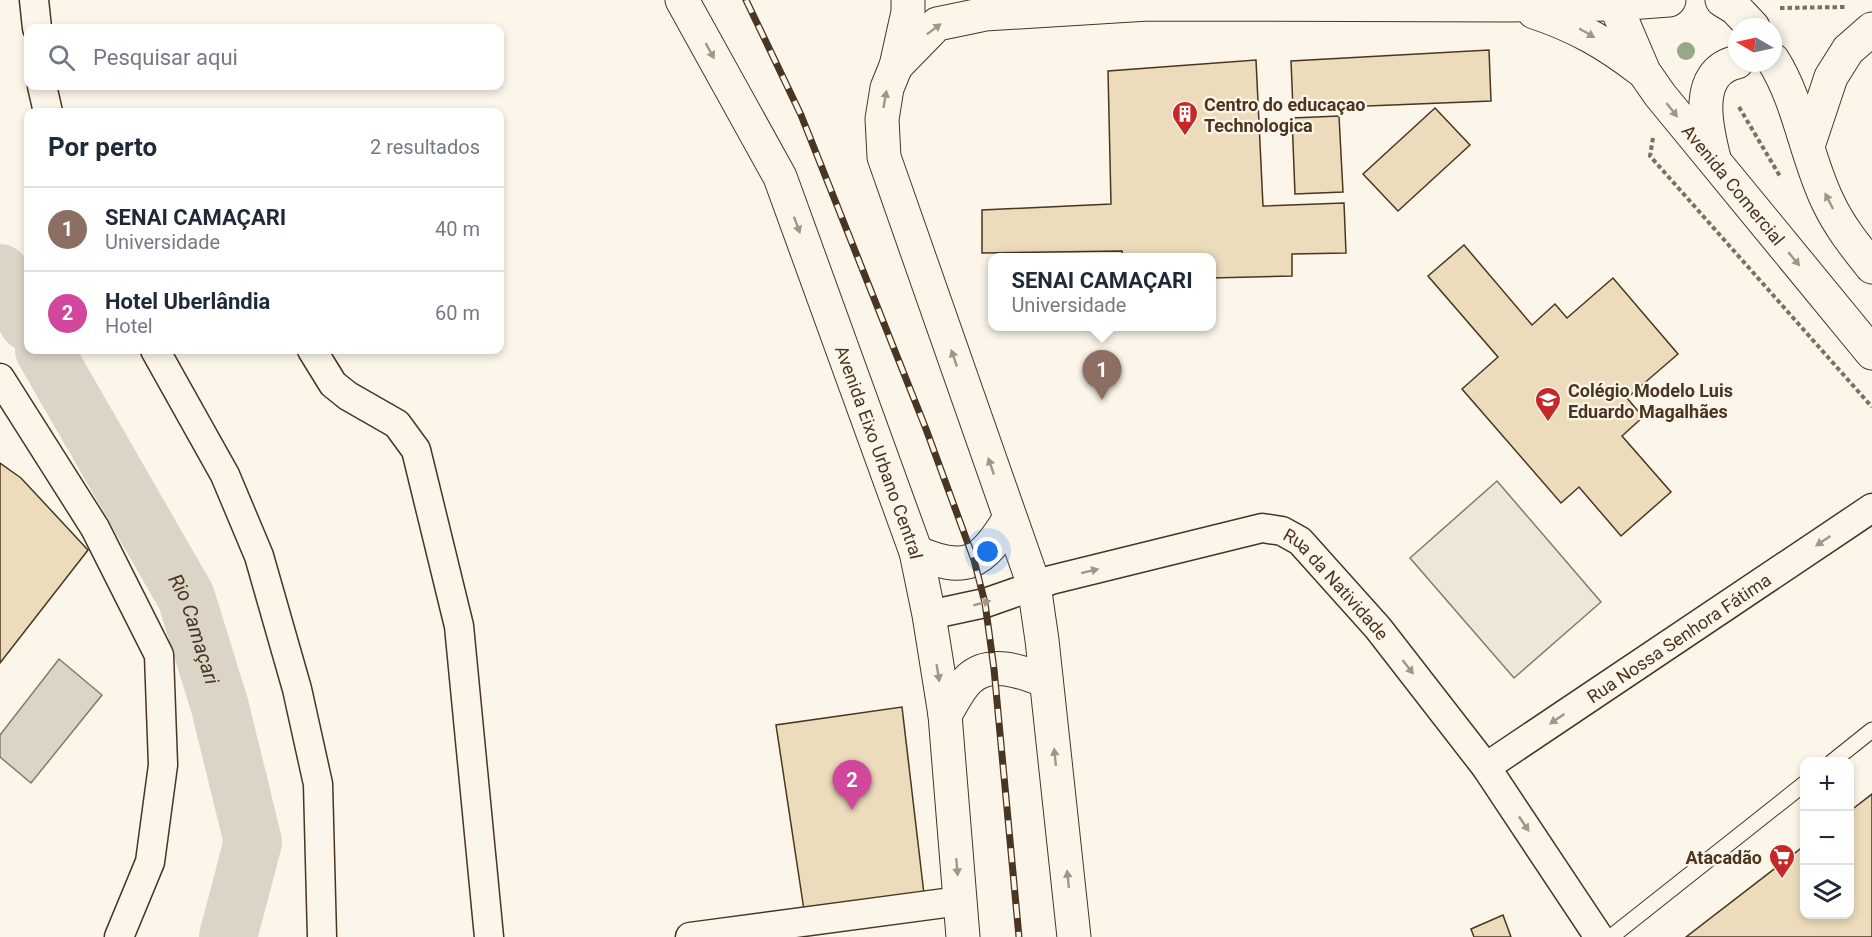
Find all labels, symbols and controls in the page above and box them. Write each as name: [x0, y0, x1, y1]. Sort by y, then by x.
north arrow: [1728, 18, 1782, 72]
one-way arrow: [926, 23, 942, 35]
search box: [24, 24, 504, 90]
one-way arrow: [1579, 28, 1596, 38]
icon: search: [45, 41, 78, 74]
one-way arrow: [705, 43, 715, 60]
text: Pesquisar aqui: [93, 45, 238, 70]
one-way arrow: [881, 89, 890, 108]
place label: Centro do educaçao Technologica: [1204, 94, 1366, 136]
building icon: Centro do educaçao Technologica: [1170, 99, 1200, 137]
one-way arrow: [1666, 103, 1678, 118]
street label: Avenida Comercial: [1678, 120, 1789, 249]
text: Por perto: [48, 132, 157, 162]
text: 2 resultados: [370, 135, 480, 159]
one-way arrow: [1824, 192, 1834, 210]
text: SENAI CAMAÇARI: [105, 205, 286, 230]
text: 1: [62, 217, 73, 241]
text: 40 m: [435, 217, 480, 241]
one-way arrow: [793, 217, 803, 235]
text: Universidade: [105, 230, 220, 254]
one-way arrow: [1787, 251, 1800, 266]
popup: [988, 253, 1216, 331]
text: SENAI CAMAÇARI: [1011, 268, 1193, 293]
text: Hotel Uberlândia: [105, 289, 270, 314]
text: Universidade: [1011, 293, 1126, 317]
text: 2: [62, 301, 73, 325]
text: 60 m: [435, 301, 480, 325]
text: Hotel: [105, 314, 153, 338]
street label: Avenida Eixo Urbano Central: [831, 342, 928, 561]
one-way arrow: [948, 349, 958, 367]
pin: 1: [1082, 350, 1122, 400]
place label: Colégio Modelo Luis Eduardo Magalhães: [1568, 380, 1733, 422]
school or university icon: Colégio Modelo Luis Eduardo Magalhães: [1533, 385, 1563, 423]
one-way arrow: [985, 457, 995, 475]
street label: Rua da Natividade: [1280, 524, 1393, 644]
one-way arrow: [1815, 535, 1832, 546]
your location: [973, 537, 1002, 566]
one-way arrow: [1081, 565, 1099, 575]
street label: Rua Nossa Senhora Fátima: [1583, 569, 1775, 707]
water label: Rio Camaçari: [163, 570, 224, 688]
one-way arrow: [973, 598, 991, 607]
one-way arrow: [1402, 659, 1414, 674]
one-way arrow: [934, 664, 943, 683]
one-way arrow: [1549, 713, 1565, 724]
one-way arrow: [1050, 747, 1060, 766]
map controls: [1800, 757, 1854, 919]
button: +: [1800, 757, 1854, 811]
pin: 2: [832, 760, 872, 810]
button: −: [1800, 811, 1854, 865]
one-way arrow: [1518, 815, 1530, 831]
supermarket icon: Atacadão: [1767, 842, 1797, 880]
place label: Atacadão: [1685, 847, 1762, 868]
one-way arrow: [952, 858, 962, 877]
button: layers: [1800, 865, 1854, 919]
one-way arrow: [1063, 869, 1073, 888]

